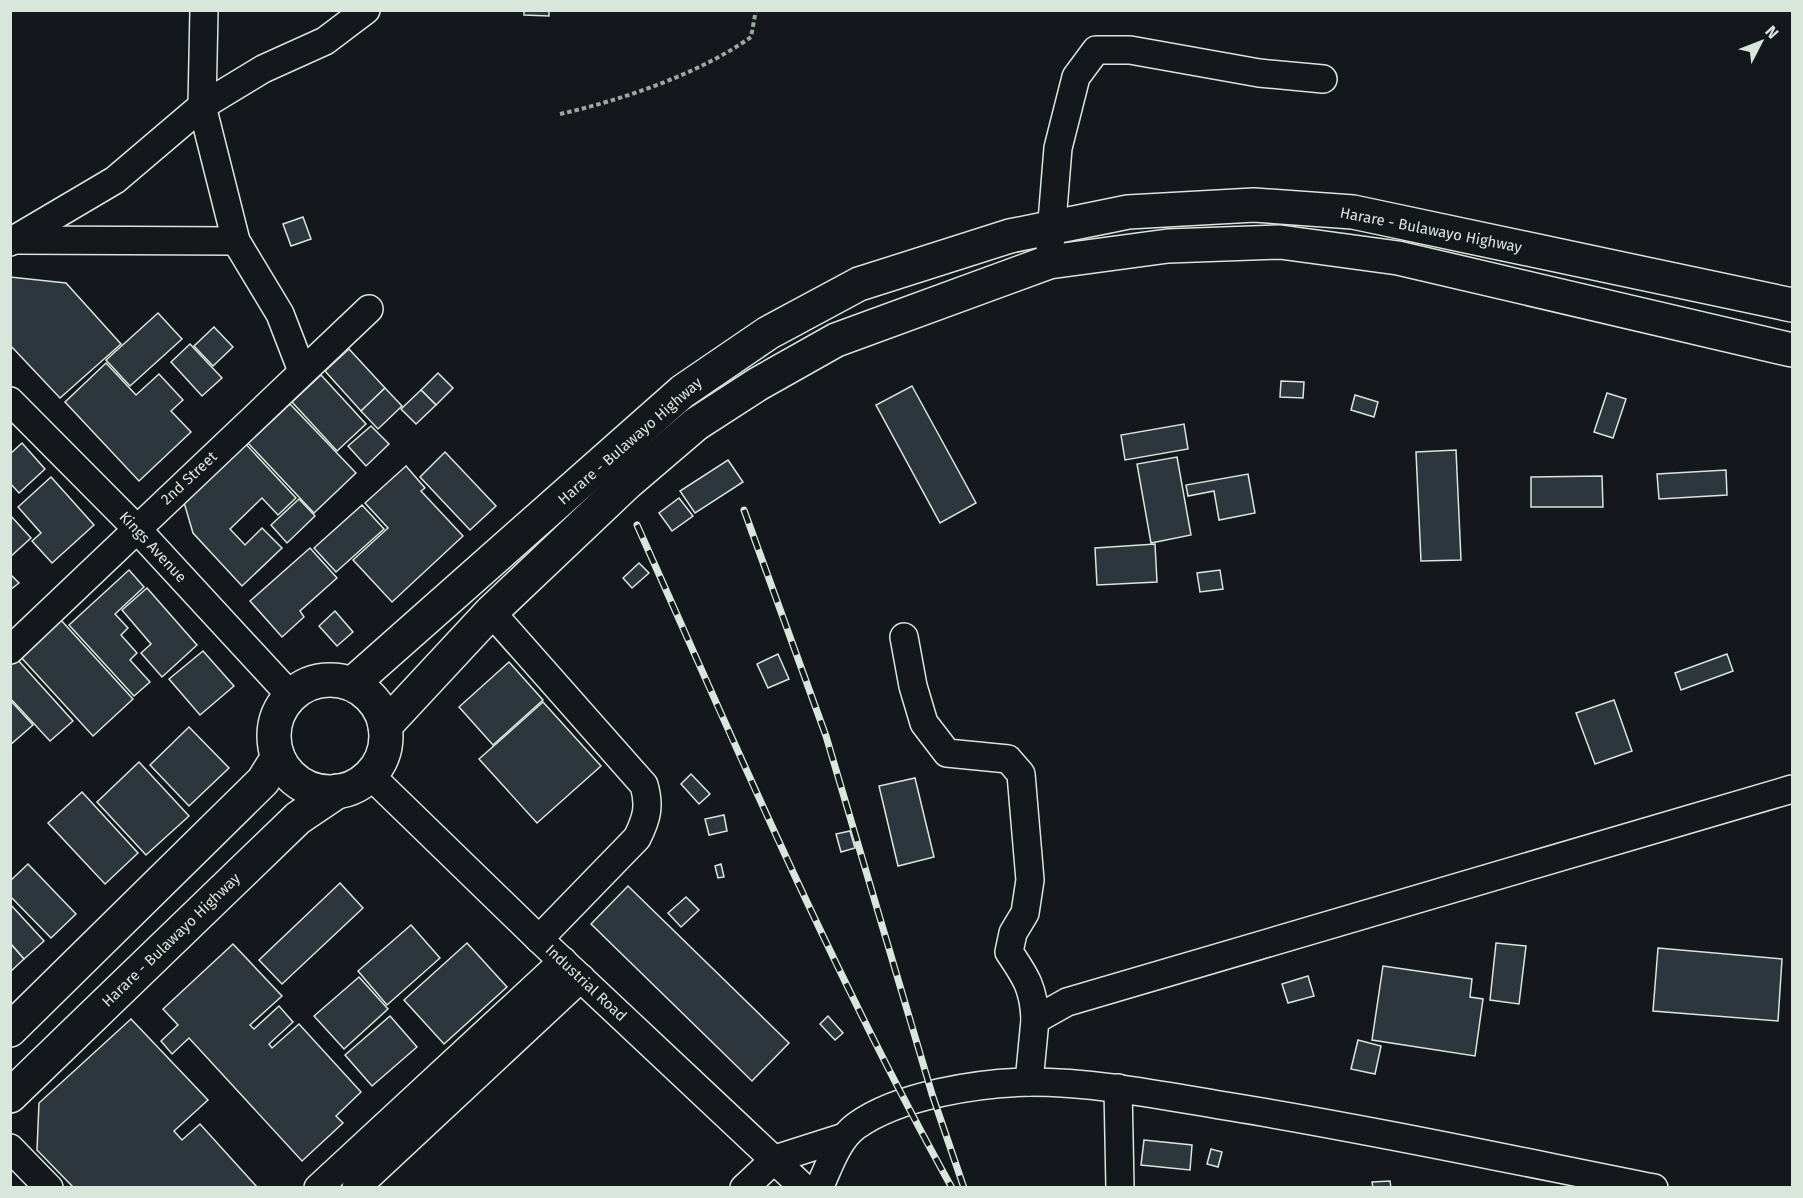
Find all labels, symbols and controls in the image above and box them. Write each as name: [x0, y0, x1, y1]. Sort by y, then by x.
north arrow: [1731, 12, 1791, 72]
text: N: [1761, 22, 1782, 43]
street label: Harare - Bulawayo Highway: [1338, 204, 1524, 257]
street label: Harare - Bulawayo Highway: [554, 373, 706, 508]
street label: 2nd Street: [157, 447, 221, 508]
street label: Kings Avenue: [116, 508, 190, 586]
street label: Harare - Bulawayo Highway: [98, 869, 244, 1011]
street label: Industrial Road: [542, 941, 630, 1025]

